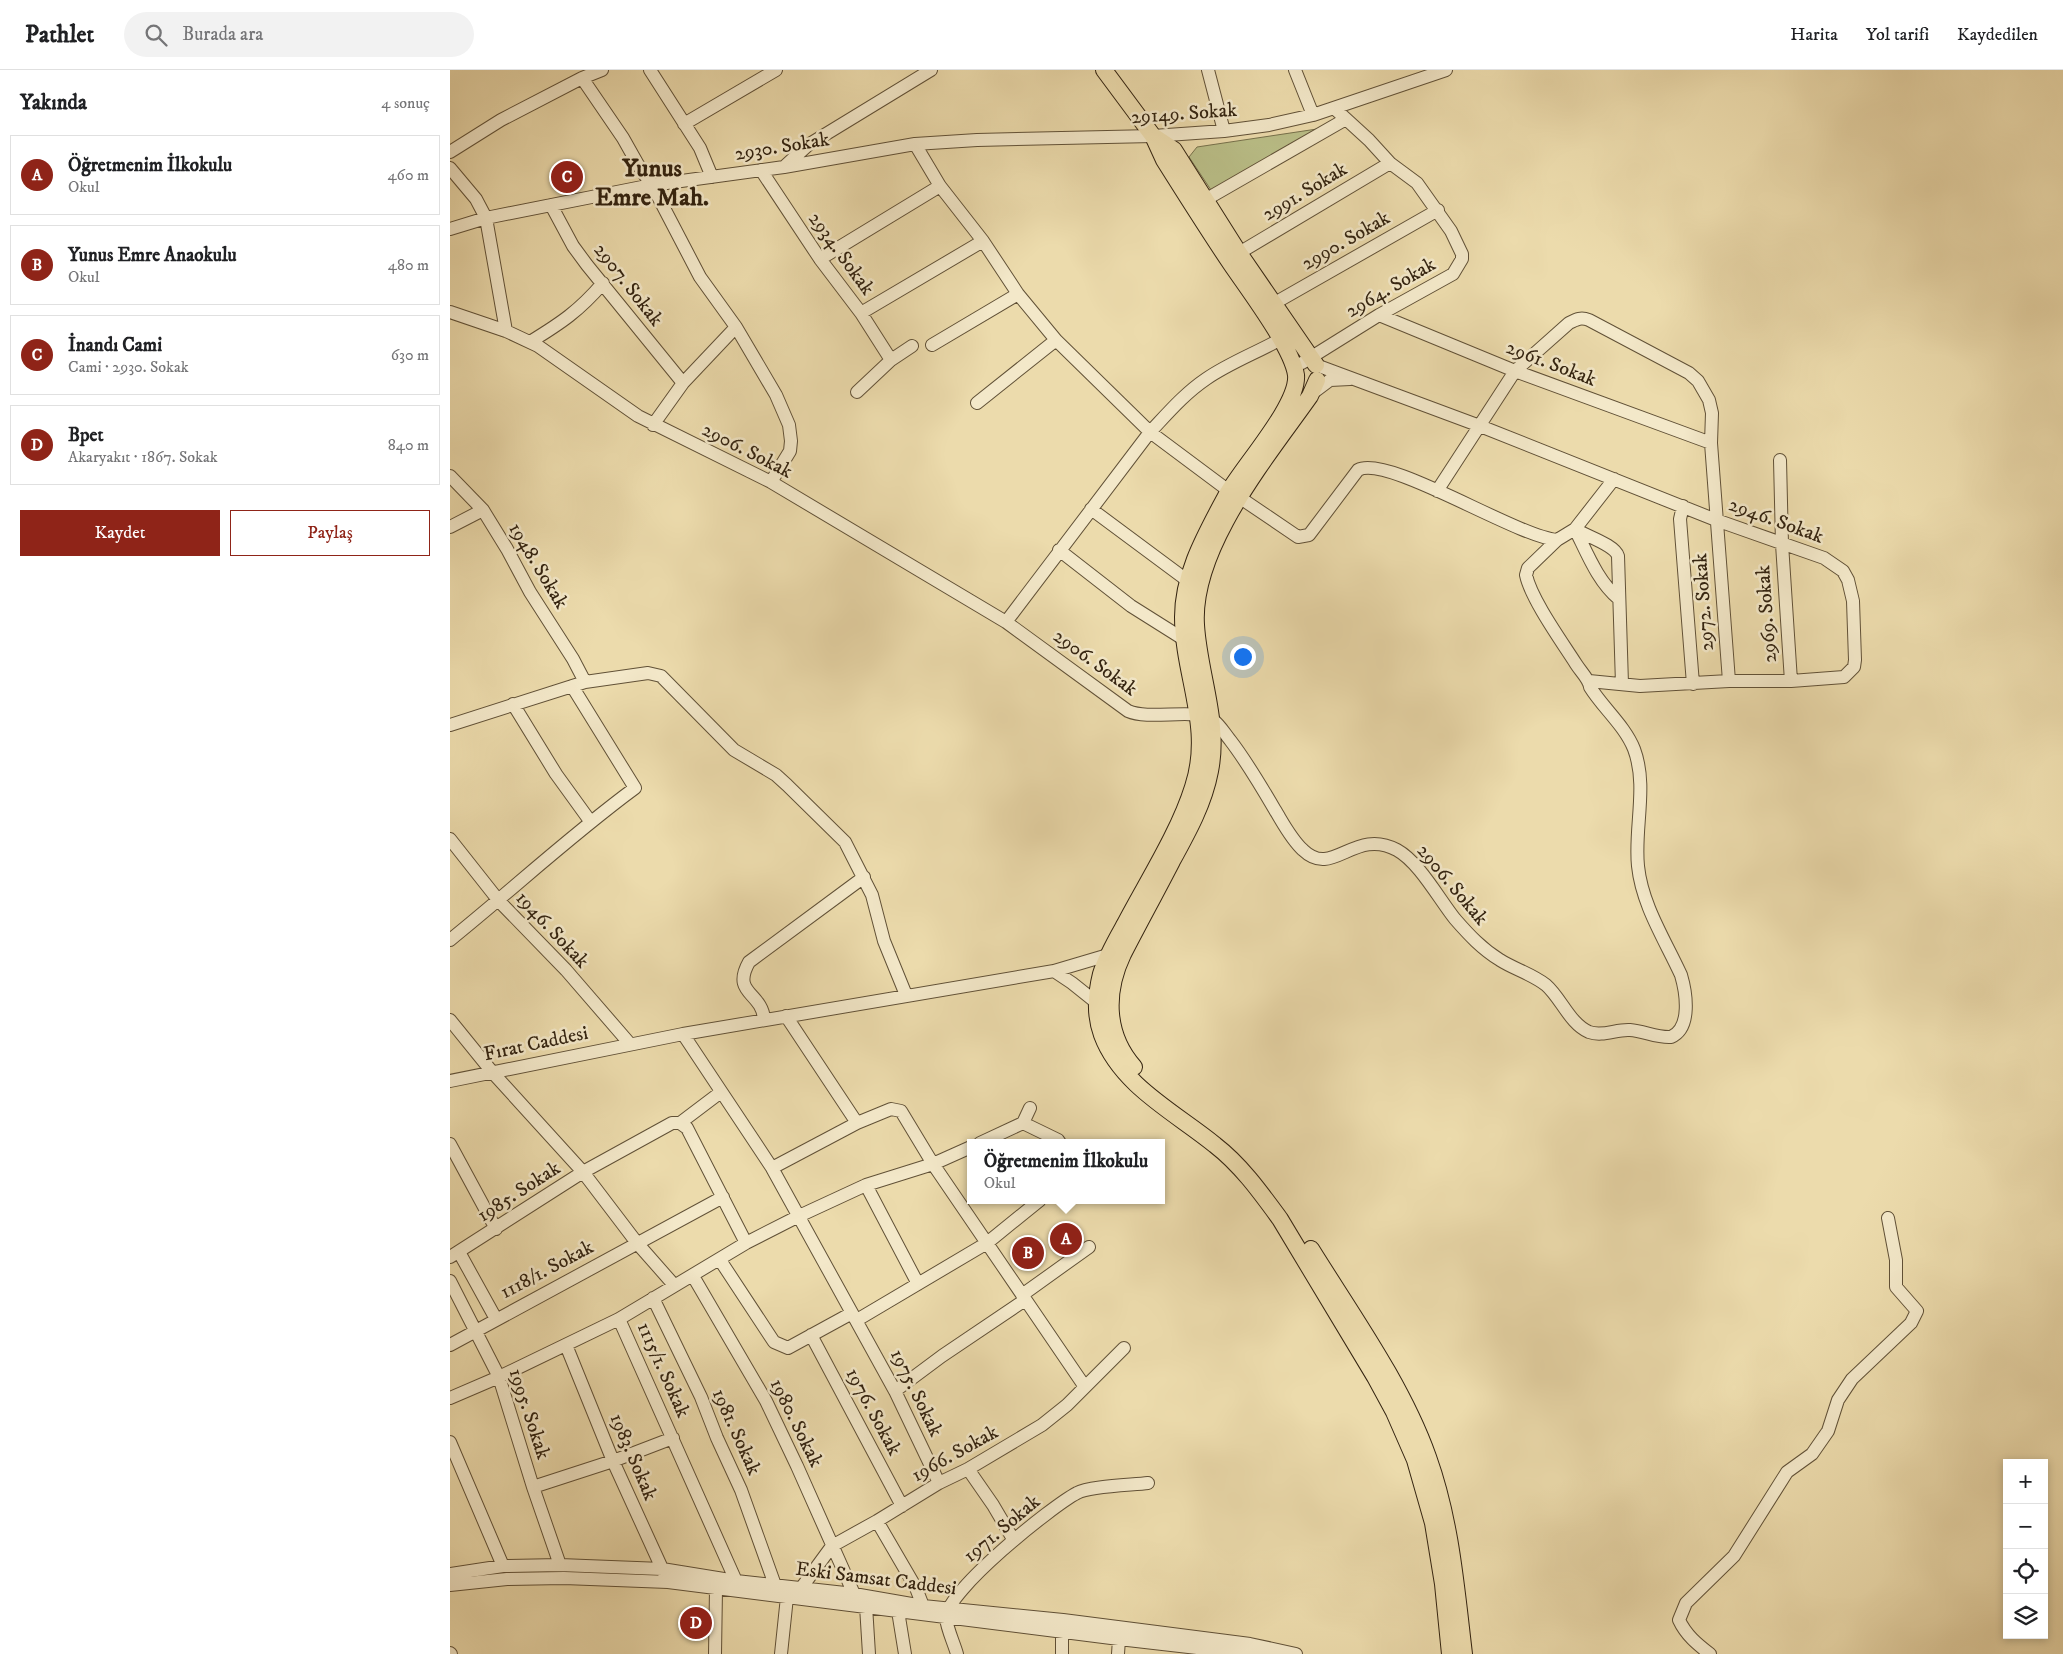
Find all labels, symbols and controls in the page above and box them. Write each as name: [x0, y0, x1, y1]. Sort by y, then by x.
search box: [124, 12, 474, 57]
text: Pathlet: [25, 20, 94, 50]
icon: search: [142, 21, 170, 49]
text: Burada ara: [182, 23, 263, 46]
text: Harita: [1790, 24, 1838, 46]
text: Yol tarifi: [1866, 24, 1929, 46]
text: Kaydedilen: [1957, 24, 2038, 46]
text: Yakında: [20, 90, 87, 116]
text: 4 sonuç: [381, 93, 430, 113]
street label: 29149. Sokak: [1130, 98, 1238, 130]
street label: 2930. Sokak: [733, 127, 831, 167]
district label: Yunus Emre Mah.: [595, 153, 709, 213]
text: Öğretmenim İlkokulu: [68, 154, 232, 177]
street label: 2991. Sokak: [1258, 157, 1352, 227]
pin: C: [551, 158, 583, 196]
text: A: [32, 165, 42, 185]
text: 460 m: [387, 165, 429, 185]
text: Okul: [68, 177, 100, 197]
street label: 2990. Sokak: [1297, 206, 1395, 276]
street label: 2934. Sokak: [802, 208, 880, 301]
street label: 2907. Sokak: [588, 239, 668, 332]
text: Yunus Emre Anaokulu: [68, 244, 237, 267]
street label: 2964. Sokak: [1342, 252, 1440, 324]
text: B: [32, 255, 42, 275]
text: 480 m: [388, 255, 429, 275]
text: Okul: [68, 267, 100, 287]
text: İnandı Cami: [68, 334, 162, 357]
street label: 2961. Sokak: [1502, 335, 1600, 393]
text: C: [32, 345, 42, 365]
text: 630 m: [391, 345, 429, 365]
text: Cami · 2930. Sokak: [68, 357, 189, 377]
street label: 2906. Sokak: [697, 418, 797, 485]
text: Bpet: [68, 424, 104, 447]
text: D: [31, 435, 43, 455]
text: 840 m: [388, 435, 429, 455]
text: Akaryakıt · 1867. Sokak: [68, 447, 218, 467]
street label: 2946. Sokak: [1725, 492, 1827, 550]
button: Kaydet: [20, 510, 220, 556]
button: Paylaş: [230, 510, 430, 556]
street label: 1948. Sokak: [502, 518, 574, 614]
street label: 2972. Sokak: [1688, 552, 1720, 652]
street label: 2969. Sokak: [1751, 564, 1783, 664]
street label: 2906. Sokak: [1048, 624, 1142, 702]
your location: [1230, 644, 1256, 670]
street label: 2906. Sokak: [1411, 839, 1493, 931]
street label: 1946. Sokak: [510, 886, 594, 974]
street label: Fırat Caddesi: [482, 1021, 590, 1067]
popup: [967, 1139, 1165, 1204]
text: Öğretmenim İlkokulu: [984, 1150, 1148, 1173]
street label: 1985. Sokak: [473, 1156, 565, 1228]
text: Okul: [984, 1173, 1015, 1193]
pin: A: [1050, 1220, 1082, 1258]
pin: B: [1012, 1234, 1044, 1272]
street label: 1118/1. Sokak: [496, 1235, 598, 1305]
street label: 1115/1. Sokak: [631, 1318, 695, 1422]
street label: 1975. Sokak: [884, 1345, 948, 1441]
street label: 1976. Sokak: [840, 1364, 907, 1460]
street label: 1995. Sokak: [503, 1365, 555, 1463]
street label: 1980. Sokak: [764, 1375, 828, 1471]
street label: 1981. Sokak: [706, 1385, 766, 1479]
street label: 1983. Sokak: [603, 1410, 663, 1504]
street label: 1966. Sokak: [907, 1420, 1003, 1488]
map controls: [2003, 1459, 2048, 1639]
button: +: [2003, 1459, 2048, 1504]
street label: 1971. Sokak: [958, 1490, 1046, 1568]
button: −: [2003, 1504, 2048, 1549]
button: locate: [2003, 1549, 2048, 1594]
street label: Eski Samsat Caddesi: [794, 1557, 958, 1601]
button: layers: [2003, 1594, 2048, 1639]
pin: D: [680, 1604, 712, 1642]

